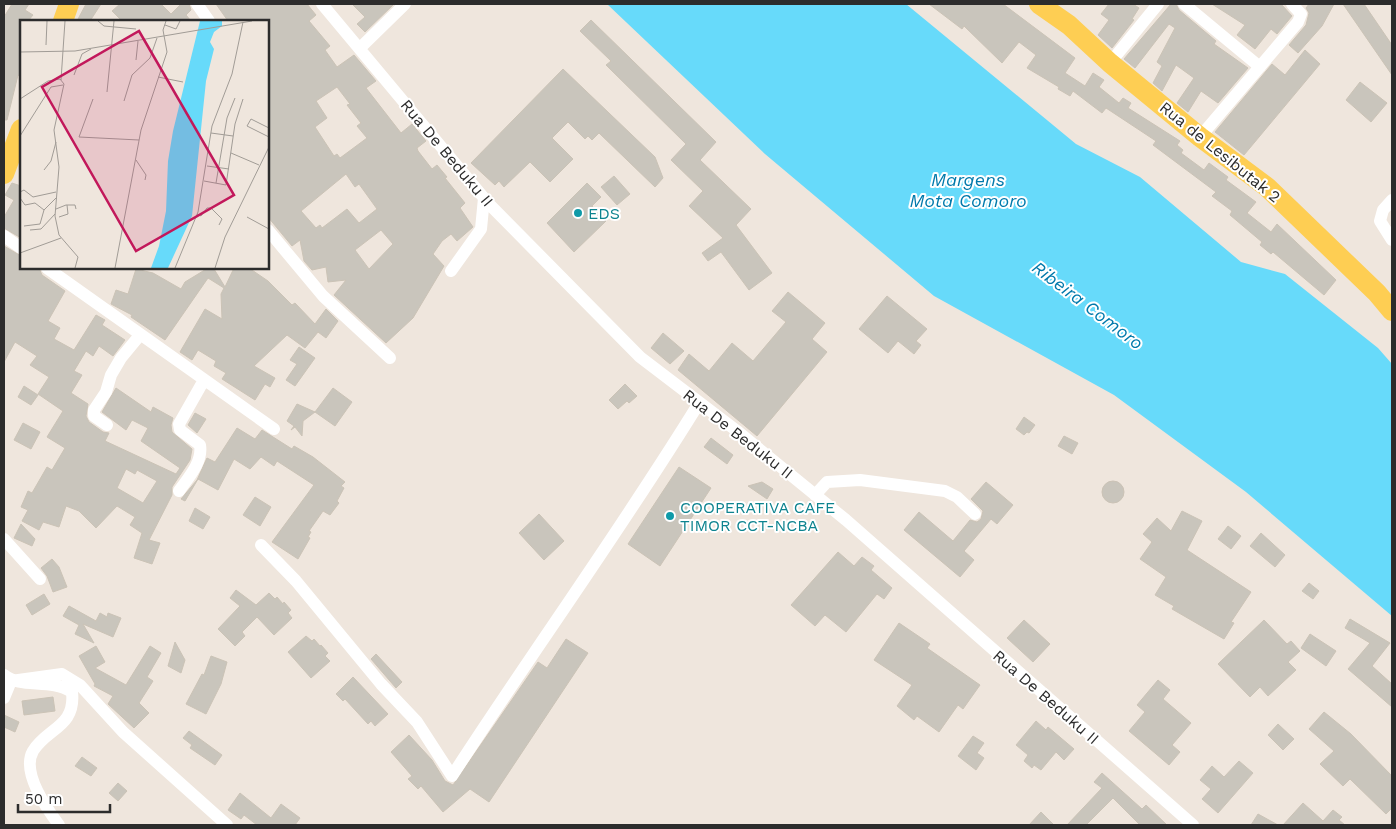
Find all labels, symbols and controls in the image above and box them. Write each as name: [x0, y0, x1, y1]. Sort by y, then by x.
inset map: [20, 20, 269, 269]
street label: Rua De Beduku II: [397, 96, 497, 210]
street label: Rua de Lesibutak 2: [1156, 98, 1284, 206]
water label: Margens Mota Comoro: [909, 169, 1027, 211]
place label: EDS: [588, 204, 620, 223]
marker: EDS: [572, 207, 584, 219]
water label: Ribeira Comoro: [1028, 256, 1148, 354]
street label: Rua De Beduku II: [679, 385, 797, 483]
place label: COOPERATIVA CAFE TIMOR CCT-NCBA: [680, 498, 835, 535]
marker: COOPERATIVA CAFE TIMOR CCT-NCBA: [664, 510, 676, 522]
street label: Rua De Beduku II: [989, 646, 1103, 748]
scale bar: [18, 782, 110, 814]
text: 50 m: [25, 790, 62, 808]

